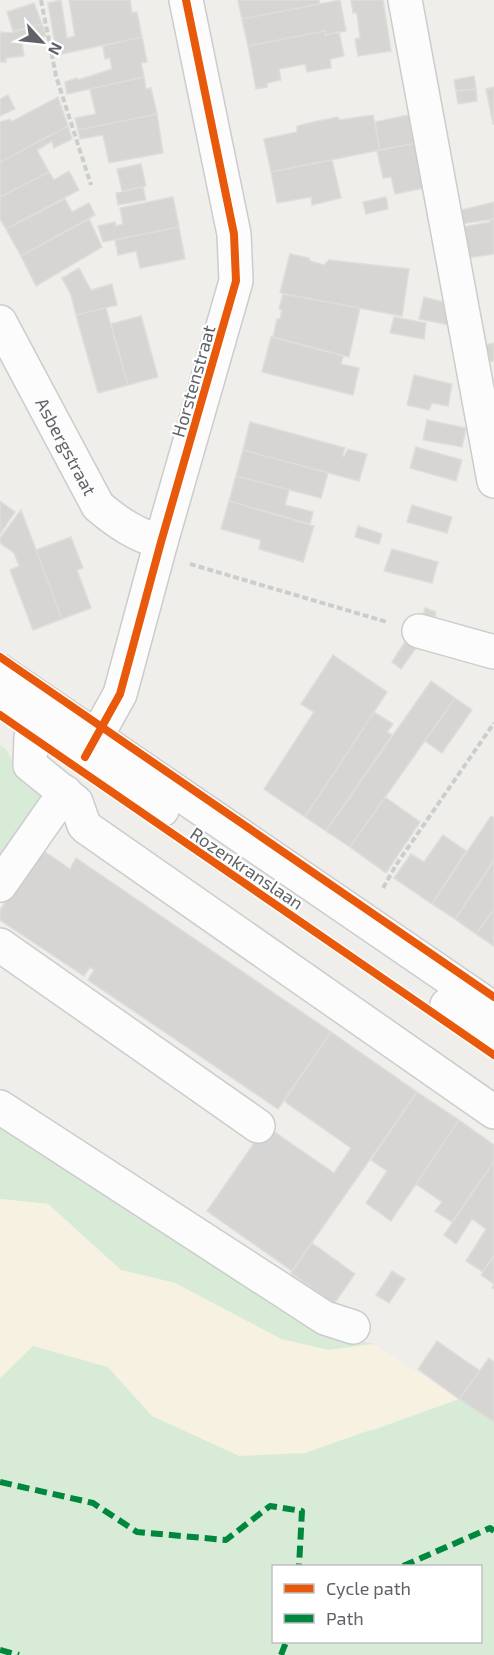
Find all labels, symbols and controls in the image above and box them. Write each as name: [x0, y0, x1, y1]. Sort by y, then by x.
north arrow: [12, 12, 72, 72]
text: N: [45, 40, 67, 59]
street label: Horstenstraat: [167, 322, 220, 440]
street label: Asbergstraat: [31, 394, 101, 499]
street label: Rozenkranslaan: [186, 822, 308, 914]
legend: [272, 1565, 482, 1643]
text: Cycle path: [326, 1577, 411, 1599]
text: Path: [326, 1607, 364, 1629]

